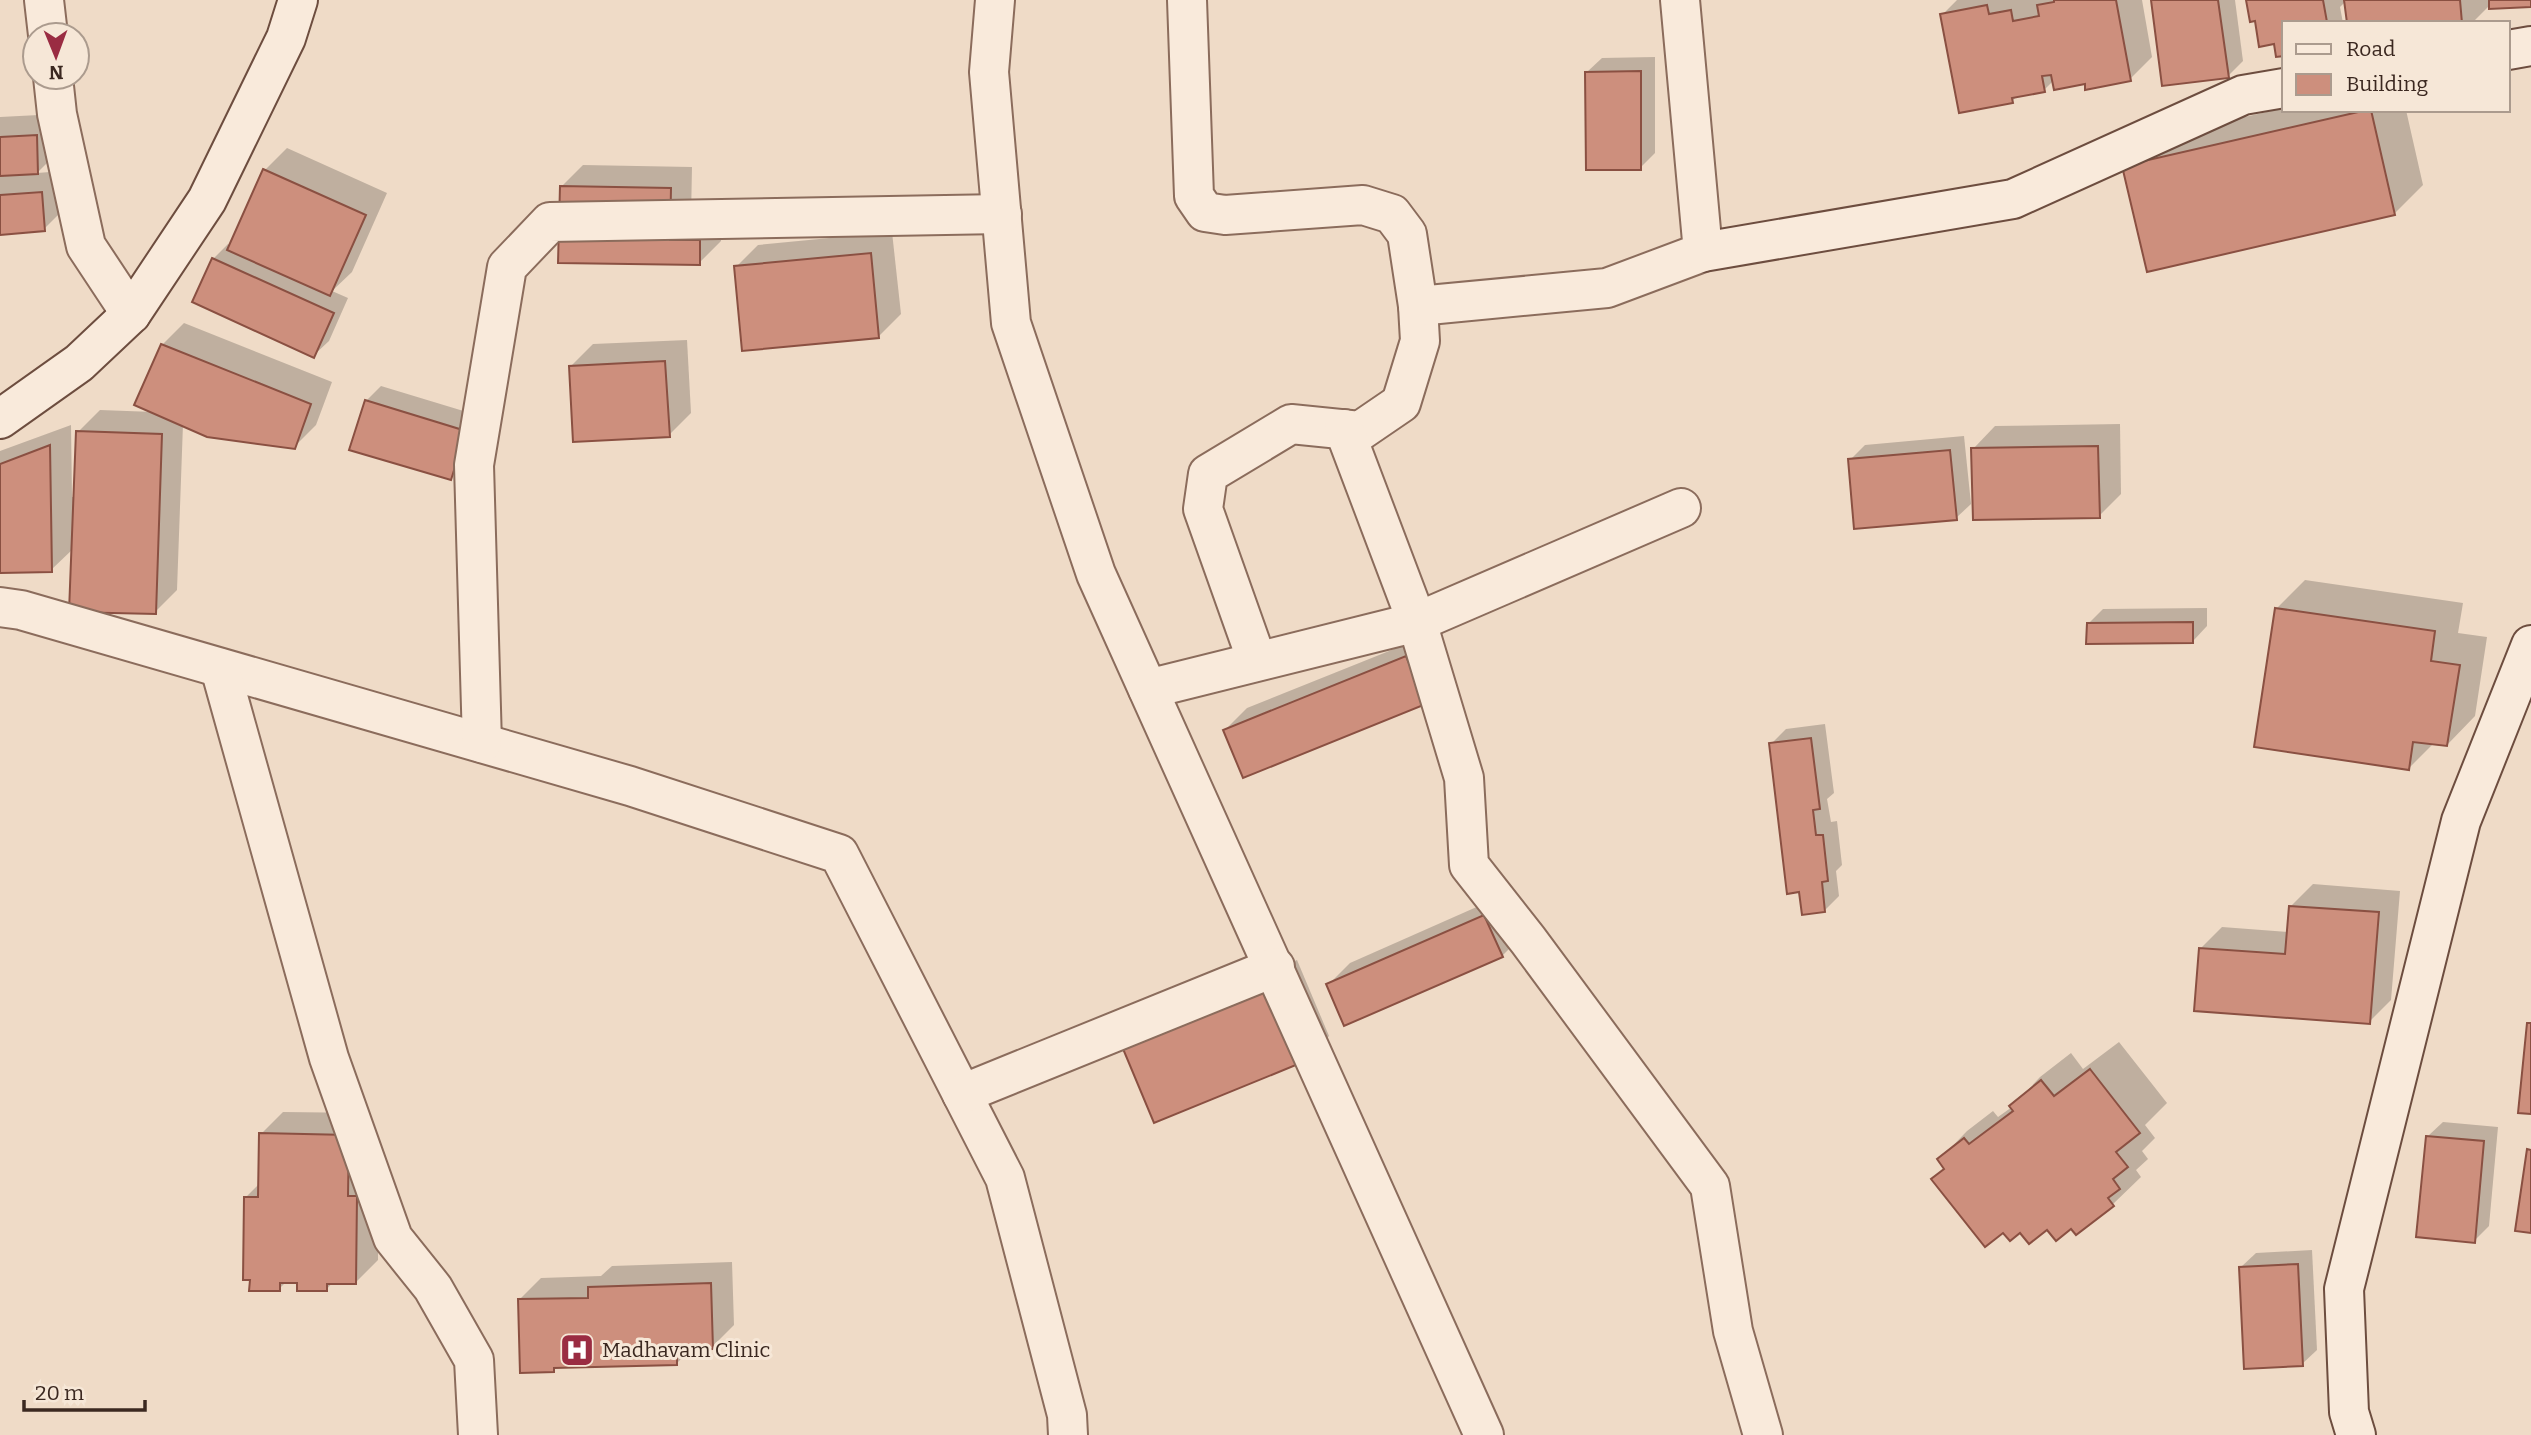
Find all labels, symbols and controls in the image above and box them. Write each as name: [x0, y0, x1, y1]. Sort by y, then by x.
north arrow: [21, 21, 91, 91]
legend: [2282, 21, 2510, 112]
text: Road: [2346, 36, 2395, 62]
text: N: [48, 61, 64, 84]
text: Building: [2346, 71, 2429, 97]
hospital icon: Madhavam Clinic: [558, 1331, 596, 1369]
place label: Madhavam Clinic: [602, 1337, 770, 1363]
scale bar: [24, 1368, 145, 1412]
text: 20 m: [35, 1380, 84, 1406]

